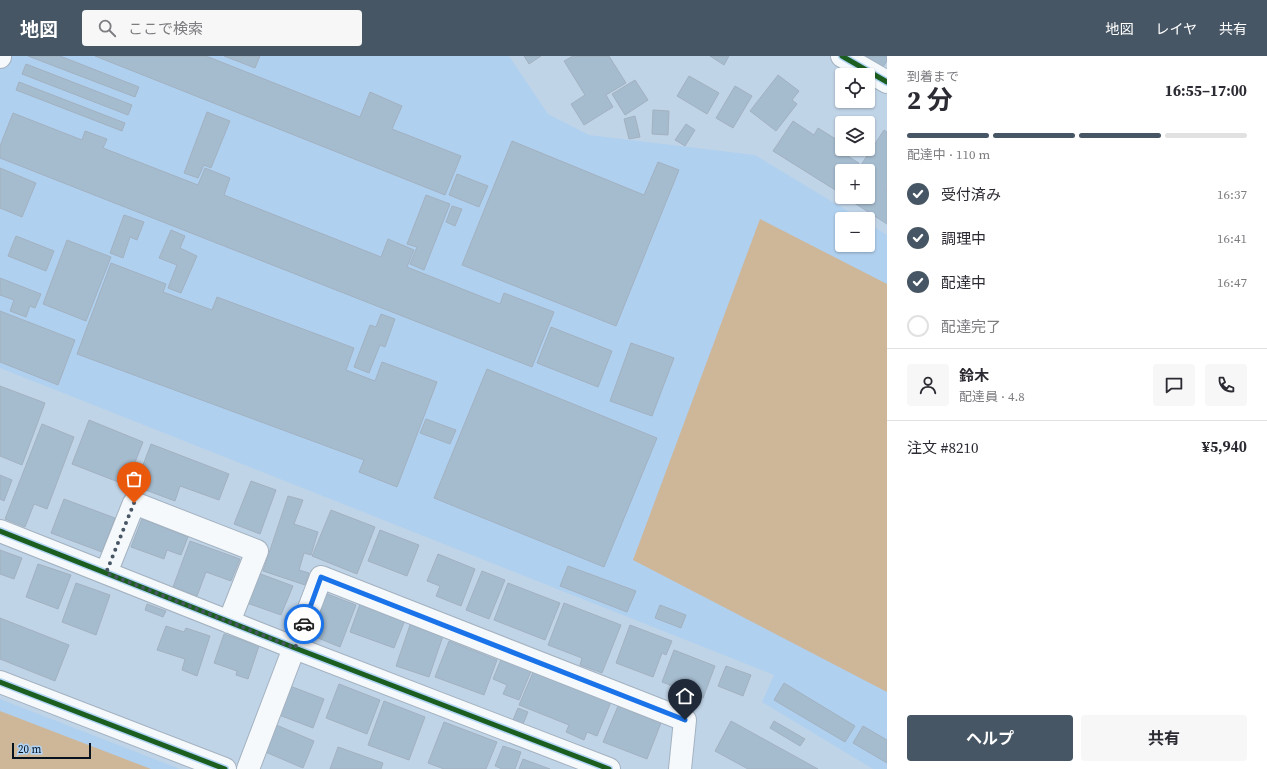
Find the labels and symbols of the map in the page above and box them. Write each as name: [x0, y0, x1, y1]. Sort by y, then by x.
pin: [117, 462, 151, 503]
courier: [284, 604, 324, 644]
pin: [668, 679, 702, 720]
scale bar: [12, 741, 91, 760]

